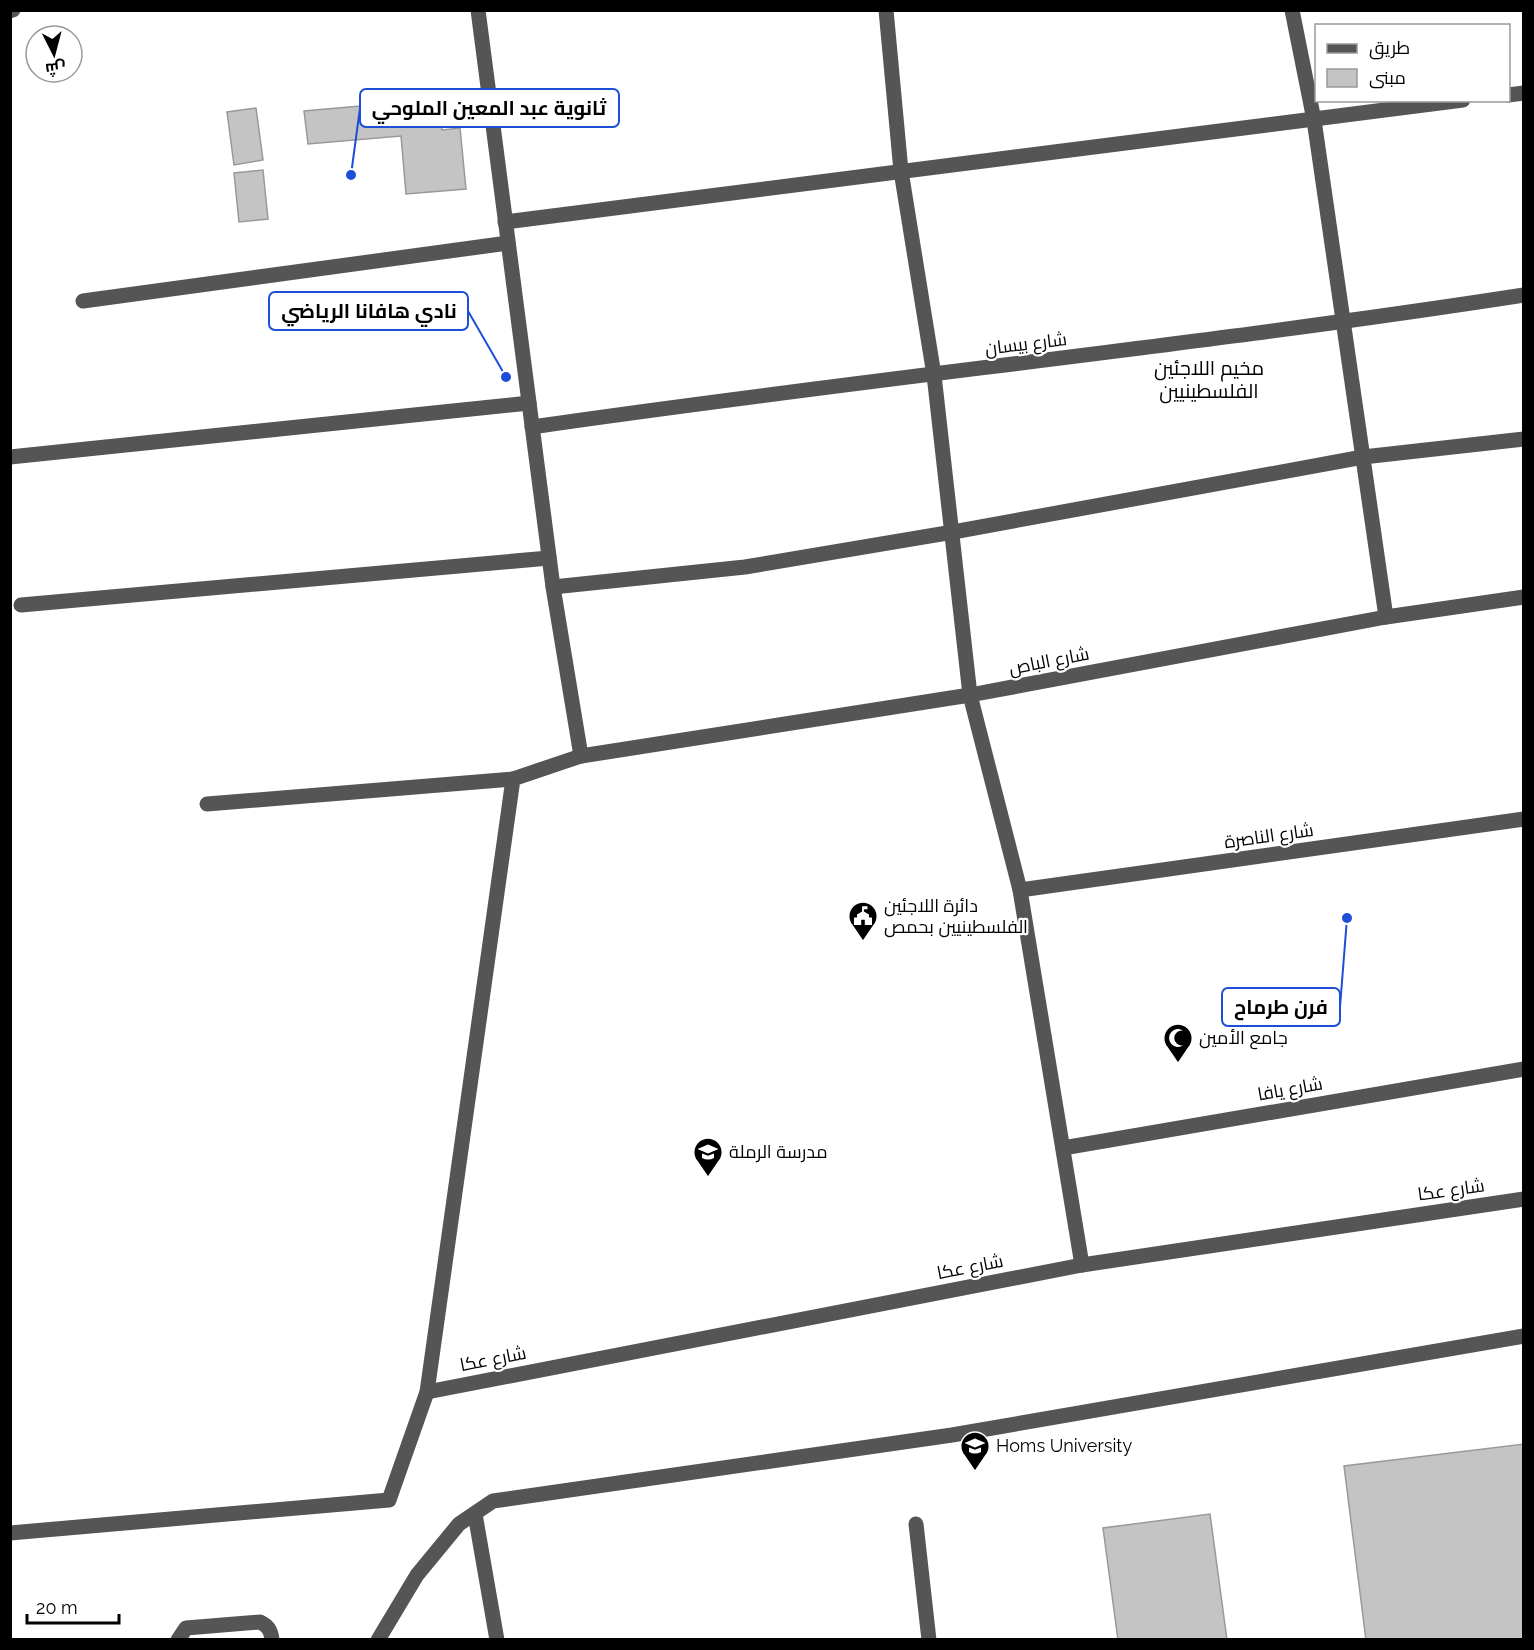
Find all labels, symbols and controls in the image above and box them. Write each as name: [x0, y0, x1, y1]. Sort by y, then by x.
north arrow: [24, 24, 84, 84]
legend: [1315, 24, 1510, 102]
text: طريق: [1369, 37, 1410, 60]
text: ش: [44, 58, 67, 79]
text: مبنى: [1369, 67, 1406, 89]
callout: ثانوية عبد المعين الملوحي: [360, 89, 619, 127]
text: ثانوية عبد المعين الملوحي: [372, 96, 607, 124]
callout: نادي هافانا الرياضي: [269, 292, 468, 330]
text: نادي هافانا الرياضي: [281, 299, 457, 327]
street label: شارع بيسان: [984, 328, 1068, 361]
district label: مخيم اللاجئين الفلسطينيين: [1154, 356, 1264, 404]
street label: شارع الباص: [1007, 642, 1091, 681]
street label: شارع الناصرة: [1223, 819, 1315, 854]
place label: دائرة اللاجئين الفلسطينيين بحمص: [884, 895, 1028, 938]
public building icon: دائرة اللاجئين الفلسطينيين بحمص: [847, 900, 879, 942]
callout: فرن طرماح: [1222, 988, 1340, 1026]
text: فرن طرماح: [1234, 995, 1328, 1021]
mosque icon: جامع الأمين: [1162, 1022, 1194, 1064]
place label: جامع الأمين: [1199, 1027, 1288, 1050]
street label: شارع يافا: [1256, 1072, 1324, 1107]
school or university icon: مدرسة الرملة: [692, 1136, 724, 1178]
place label: مدرسة الرملة: [729, 1141, 827, 1163]
street label: شارع عكا: [1416, 1174, 1486, 1207]
street label: شارع عكا: [935, 1250, 1005, 1285]
street label: شارع عكا: [458, 1342, 528, 1377]
school or university icon: Homs University: [959, 1430, 991, 1472]
place label: Homs University: [996, 1435, 1132, 1456]
scale bar: [27, 1587, 118, 1625]
text: 20 m: [36, 1597, 78, 1618]

